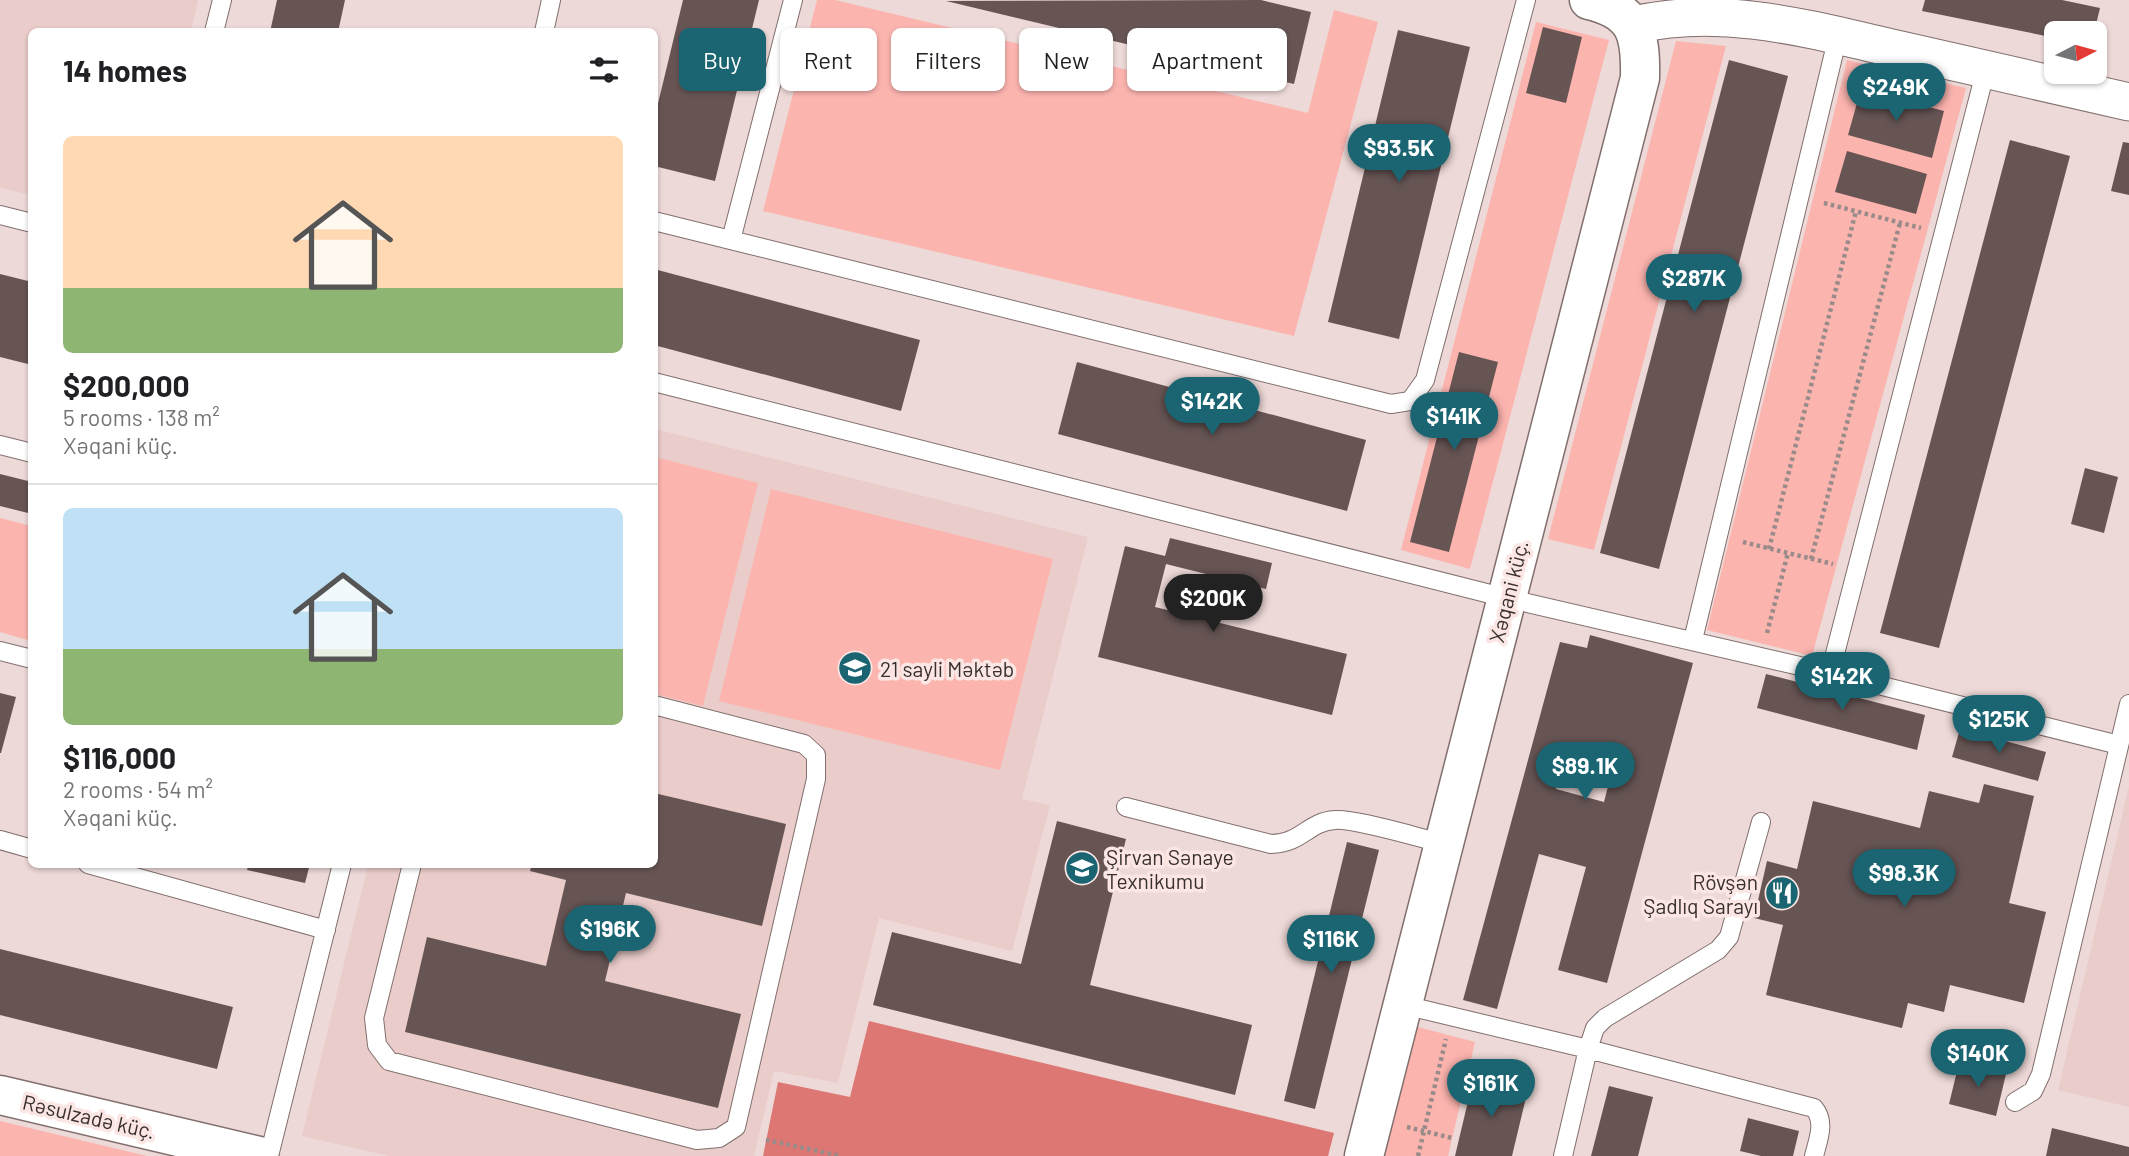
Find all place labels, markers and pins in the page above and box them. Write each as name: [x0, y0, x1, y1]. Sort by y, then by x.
pin: $249K: [1847, 64, 1945, 123]
pin: $93.5K: [1342, 124, 1456, 184]
pin: $287K: [1645, 254, 1743, 314]
pin: $142K: [1163, 378, 1261, 437]
pin: $141K: [1405, 392, 1503, 452]
pin: $200K: [1164, 574, 1262, 634]
school or university icon: 21 sayli Məktəb: [836, 649, 874, 687]
pin: $142K: [1793, 652, 1891, 712]
place label: 21 sayli Məktəb: [880, 656, 1014, 681]
pin: $125K: [1950, 696, 2048, 755]
pin: $89.1K: [1528, 742, 1642, 802]
place label: Şirvan Sənaye Texnikumu: [1106, 844, 1234, 893]
school or university icon: Şirvan Sənaye Texnikumu: [1063, 849, 1101, 887]
pin: $98.3K: [1847, 850, 1961, 909]
place label: Rövşən Şadlıq Sarayı: [1643, 869, 1758, 918]
restaurant icon: Rövşən Şadlıq Sarayı: [1763, 874, 1801, 912]
pin: $196K: [561, 906, 659, 965]
pin: $116K: [1282, 916, 1380, 975]
pin: $140K: [1929, 1030, 2027, 1089]
pin: $161K: [1442, 1060, 1540, 1119]

